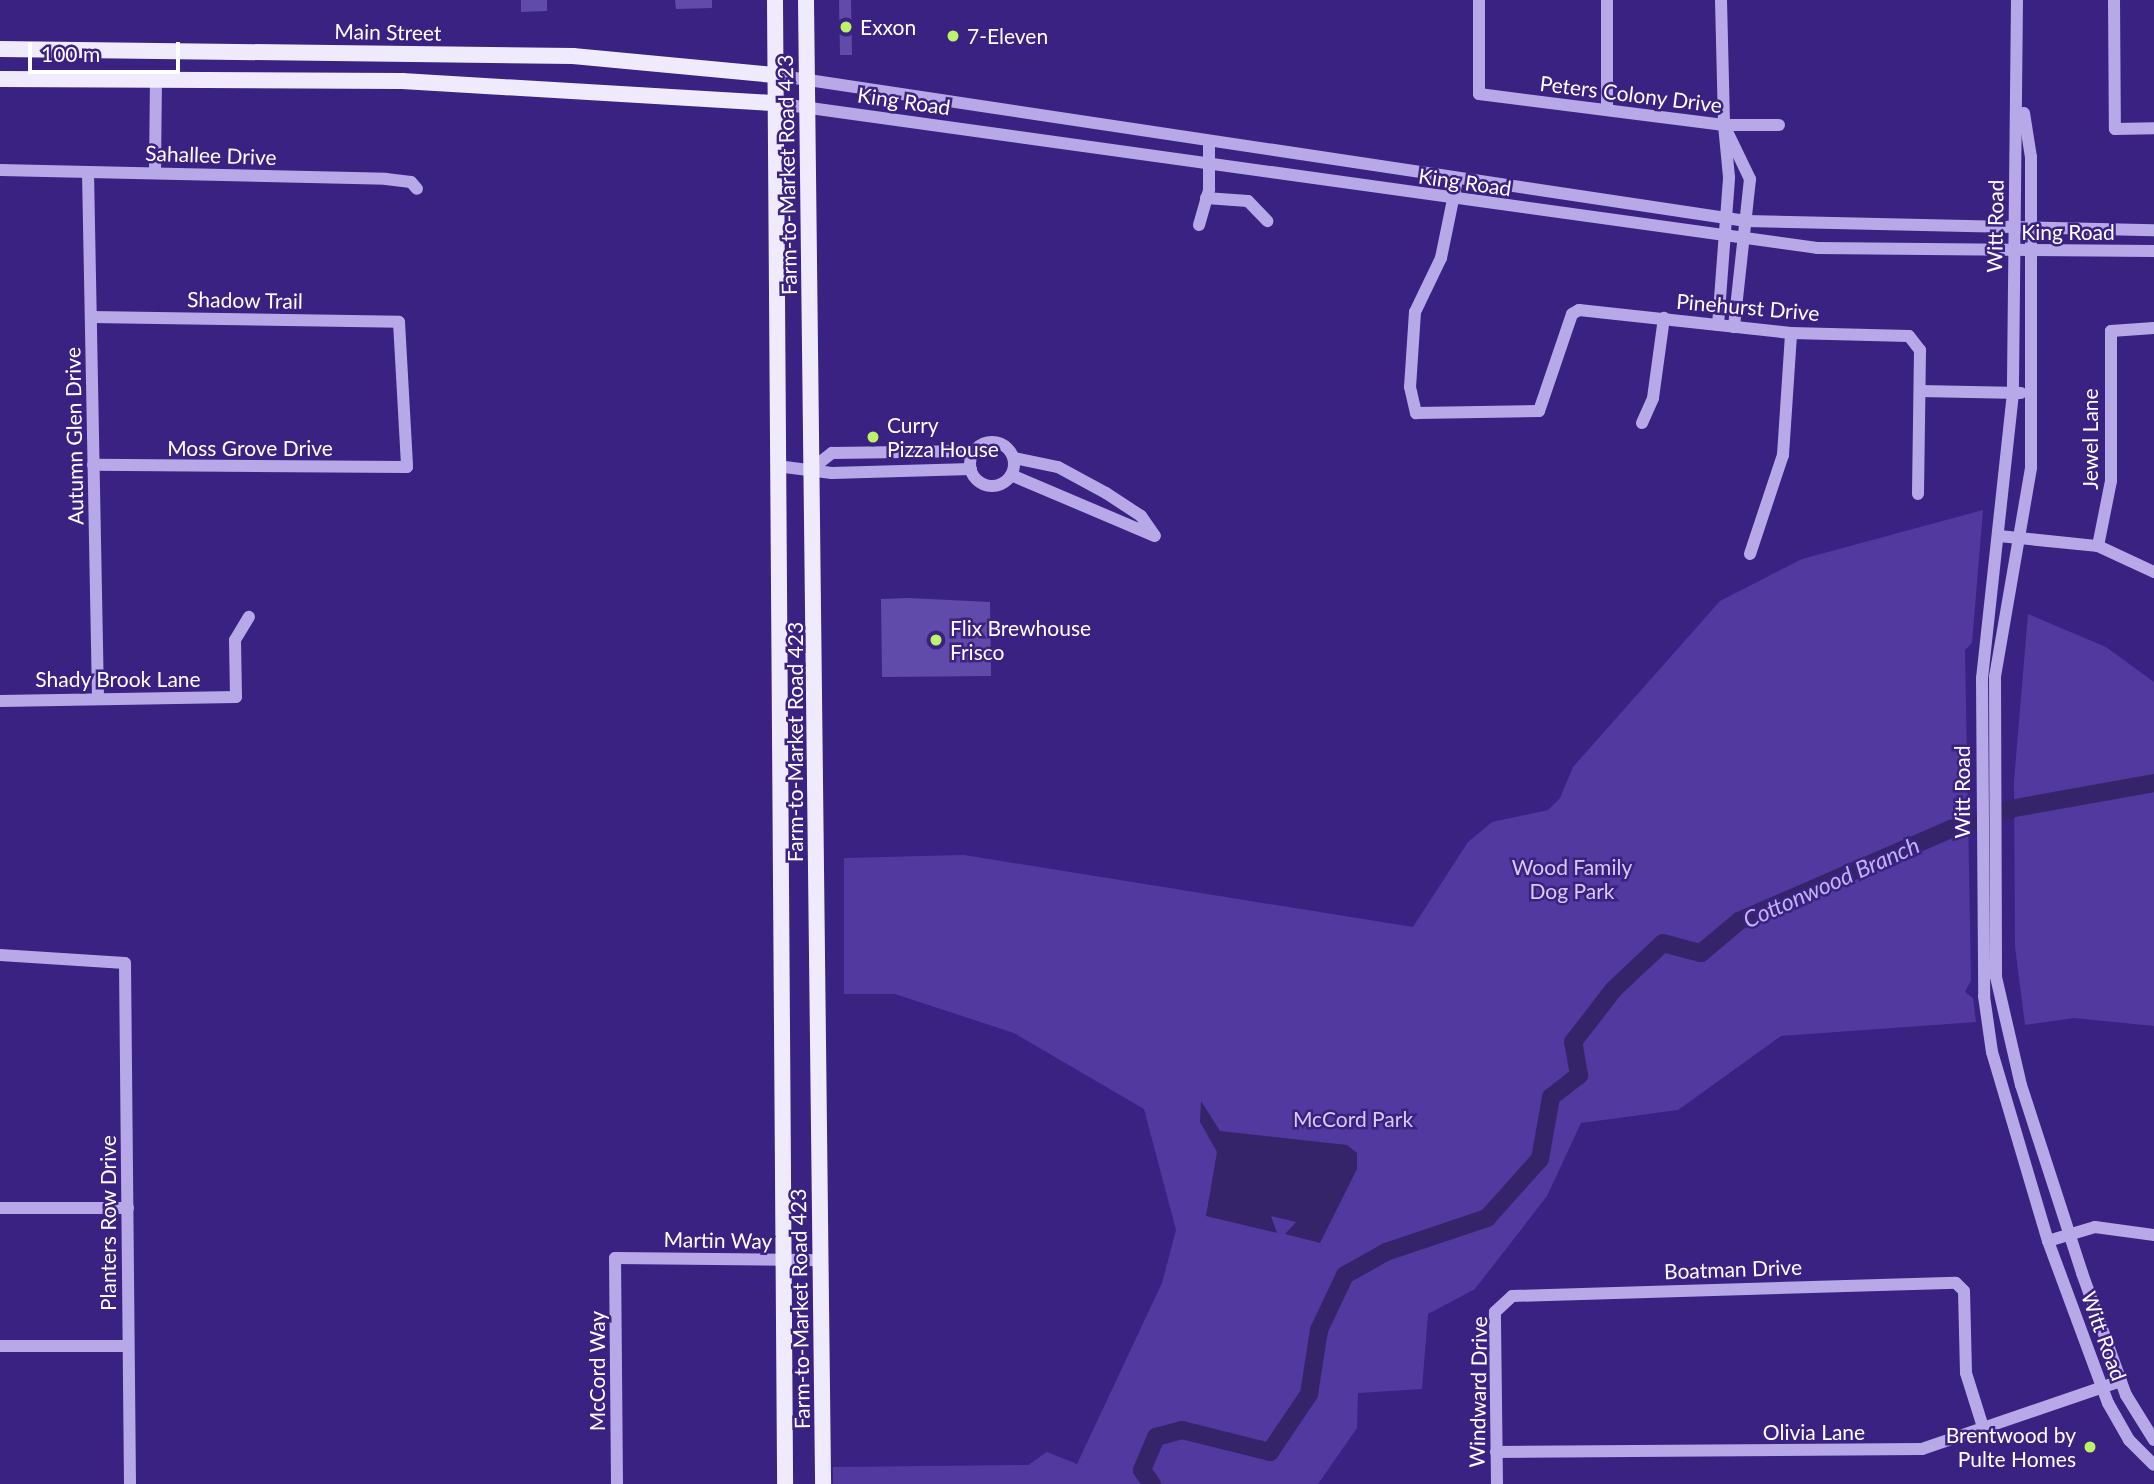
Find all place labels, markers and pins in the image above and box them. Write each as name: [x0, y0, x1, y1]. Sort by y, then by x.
place label: Exxon: [860, 14, 916, 40]
marker: Exxon: [838, 19, 854, 35]
place label: 7-Eleven: [967, 23, 1048, 49]
marker: 7-Eleven: [945, 28, 961, 44]
place label: Curry Pizza House: [887, 412, 999, 462]
marker: Curry Pizza House: [865, 429, 881, 445]
place label: Flix Brewhouse Frisco: [950, 615, 1091, 665]
marker: Flix Brewhouse Frisco: [928, 632, 944, 648]
place label: Brentwood by Pulte Homes: [1946, 1422, 2076, 1472]
marker: Brentwood by Pulte Homes: [2082, 1439, 2098, 1455]

